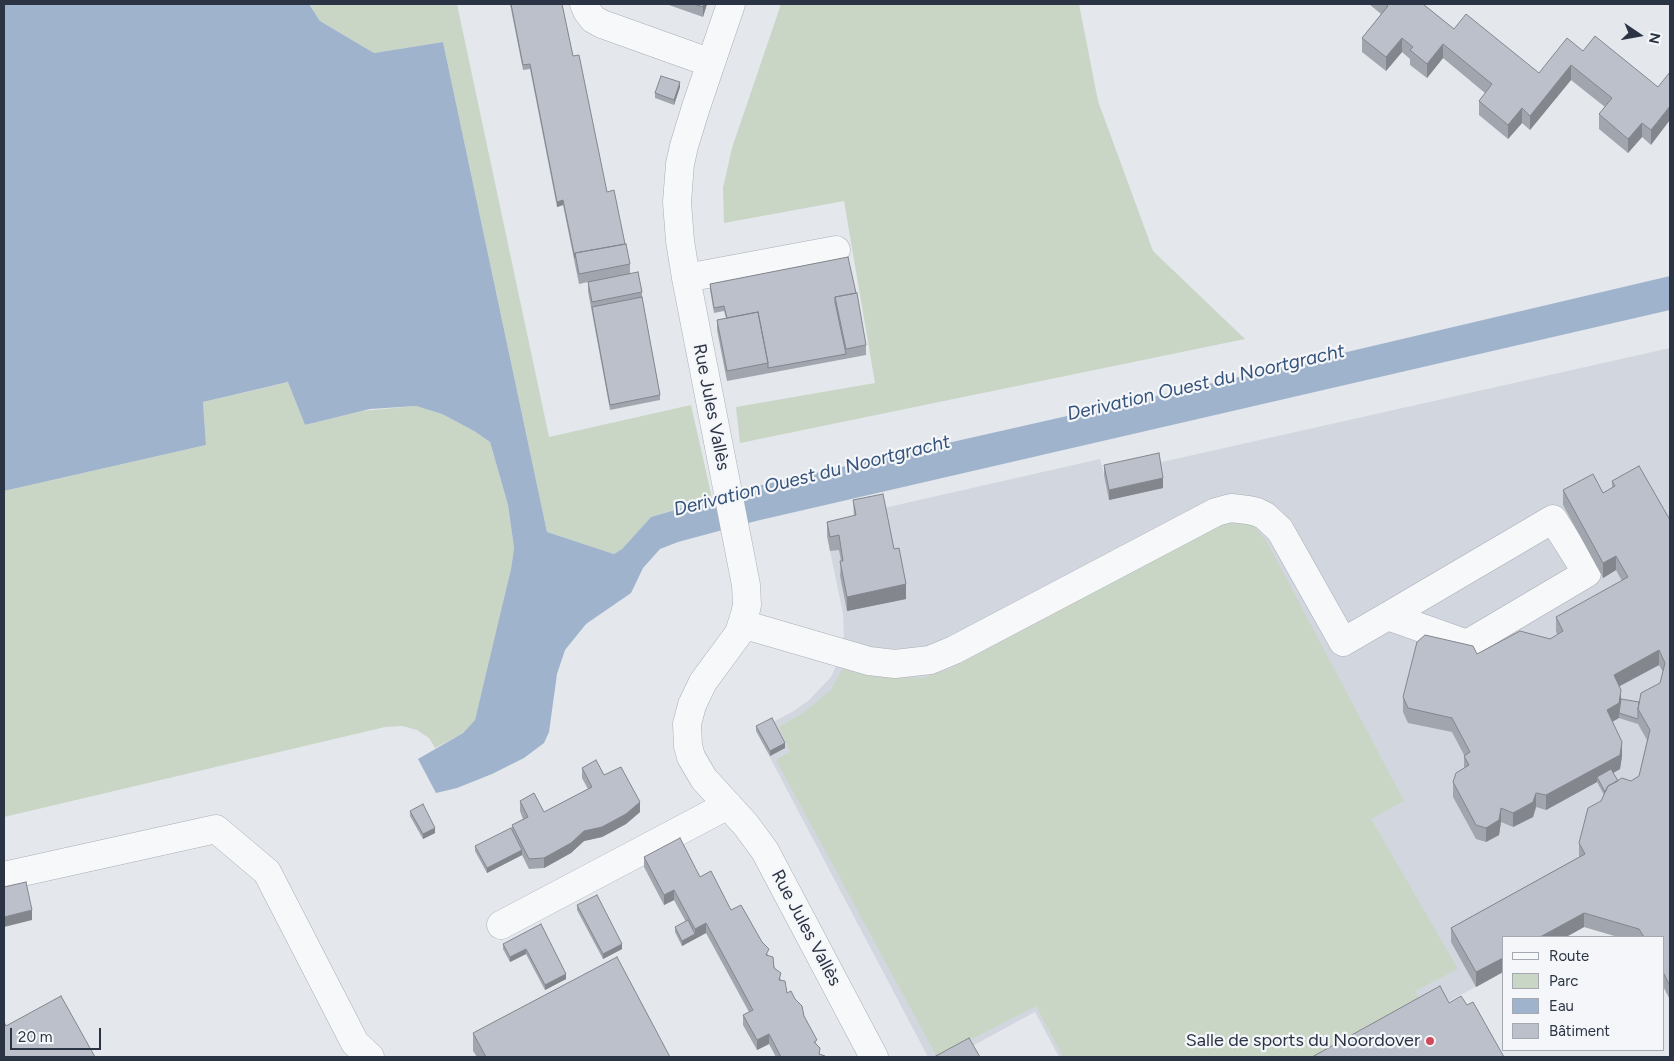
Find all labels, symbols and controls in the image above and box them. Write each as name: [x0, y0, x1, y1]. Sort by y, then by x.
north arrow: [1614, 10, 1664, 60]
text: N: [1645, 31, 1664, 45]
water label: Derivation Ouest du Noortgracht: [1065, 340, 1347, 426]
street label: Rue Jules Vallès: [688, 342, 734, 472]
water label: Derivation Ouest du Noortgracht: [671, 431, 953, 521]
street label: Rue Jules Vallès: [766, 866, 846, 990]
legend: [1502, 936, 1664, 1051]
text: Route: [1549, 947, 1589, 965]
text: Parc: [1549, 972, 1578, 990]
text: Eau: [1549, 997, 1574, 1015]
scale bar: [12, 1018, 104, 1050]
text: Bâtiment: [1549, 1022, 1610, 1040]
text: 20 m: [18, 1028, 52, 1046]
place label: Salle de sports du Noordover: [1186, 1030, 1420, 1052]
marker: Salle de sports du Noordover: [1424, 1035, 1436, 1047]

